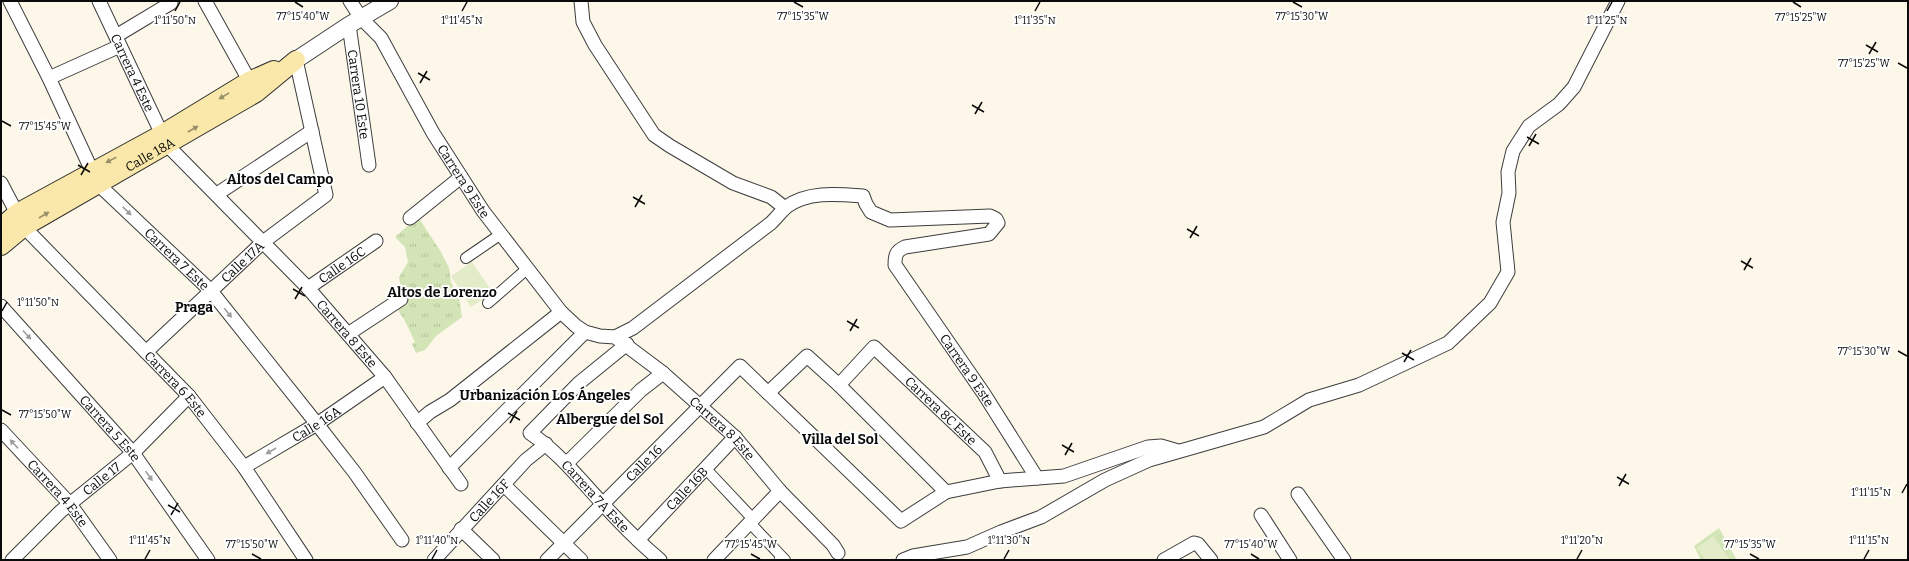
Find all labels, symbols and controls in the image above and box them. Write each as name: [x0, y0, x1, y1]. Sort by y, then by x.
text: 77°15'40"W: [277, 11, 330, 23]
text: 77°15'35"W: [777, 11, 830, 23]
text: 77°15'30"W: [1276, 11, 1329, 23]
text: 77°15'25"W: [1775, 12, 1827, 24]
text: 1°11'50"N: [154, 15, 196, 27]
text: 1°11'45"N: [441, 15, 483, 27]
text: 1°11'35"N: [1014, 15, 1056, 27]
text: 1°11'25"N: [1586, 15, 1628, 27]
street label: Carrera 4 Este: [108, 31, 158, 114]
street label: Carrera 10 Este: [345, 48, 373, 140]
text: 77°15'25"W: [1838, 58, 1890, 70]
one-way arrow: [219, 92, 229, 100]
text: 77°15'45"W: [19, 121, 72, 133]
one-way arrow: [187, 126, 199, 133]
street label: Calle 18A: [122, 134, 178, 174]
street label: Carrera 9 Este: [435, 142, 493, 221]
one-way arrow: [105, 157, 117, 164]
district label: Altos del Campo: [227, 171, 333, 188]
one-way arrow: [122, 207, 132, 216]
one-way arrow: [38, 212, 50, 219]
street label: Carrera 7 Este: [142, 225, 213, 293]
street label: Calle 17A: [218, 237, 267, 285]
street label: Calle 16C: [315, 243, 368, 286]
district label: Altos de Lorenzo: [387, 284, 497, 301]
street label: Carrera 8 Este: [314, 296, 381, 370]
text: 1°11'50"N: [17, 297, 59, 309]
district label: Praga: [175, 299, 213, 316]
one-way arrow: [224, 308, 233, 319]
one-way arrow: [22, 330, 32, 340]
street label: Carrera 9 Este: [937, 331, 997, 409]
text: 77°15'30"W: [1838, 346, 1891, 358]
street label: Carrera 6 Este: [142, 348, 210, 420]
street label: Carrera 8C Este: [902, 373, 980, 448]
district label: Urbanización Los Ángeles: [460, 386, 631, 404]
street label: Carrera 5 Este: [77, 392, 144, 464]
street label: Carrera 8 Este: [687, 393, 758, 463]
street label: Calle 16A: [289, 402, 344, 445]
text: 77°15'50"W: [19, 409, 72, 421]
district label: Albergue del Sol: [556, 411, 664, 428]
district label: Villa del Sol: [802, 431, 879, 448]
one-way arrow: [9, 439, 19, 449]
street label: Calle 16: [622, 441, 665, 484]
one-way arrow: [265, 447, 277, 454]
street label: Carrera 4 Este: [25, 456, 91, 530]
street label: Carrera 7A Este: [559, 457, 633, 535]
street label: Calle 17: [79, 459, 124, 498]
street label: Calle 16B: [663, 464, 711, 513]
one-way arrow: [145, 470, 153, 481]
street label: Calle 16F: [465, 476, 512, 525]
text: 1°11'15"N: [1851, 487, 1891, 499]
text: 1°11'45"N: [129, 535, 171, 547]
text: 1°11'40"N: [416, 535, 458, 547]
text: 1°11'30"N: [988, 535, 1030, 547]
text: 1°11'20"N: [1561, 535, 1603, 547]
text: 1°11'15"N: [1849, 535, 1889, 547]
text: 77°15'50"W: [226, 539, 279, 551]
text: 77°15'45"W: [725, 539, 778, 551]
text: 77°15'40"W: [1225, 539, 1278, 551]
text: 77°15'35"W: [1724, 539, 1777, 551]

